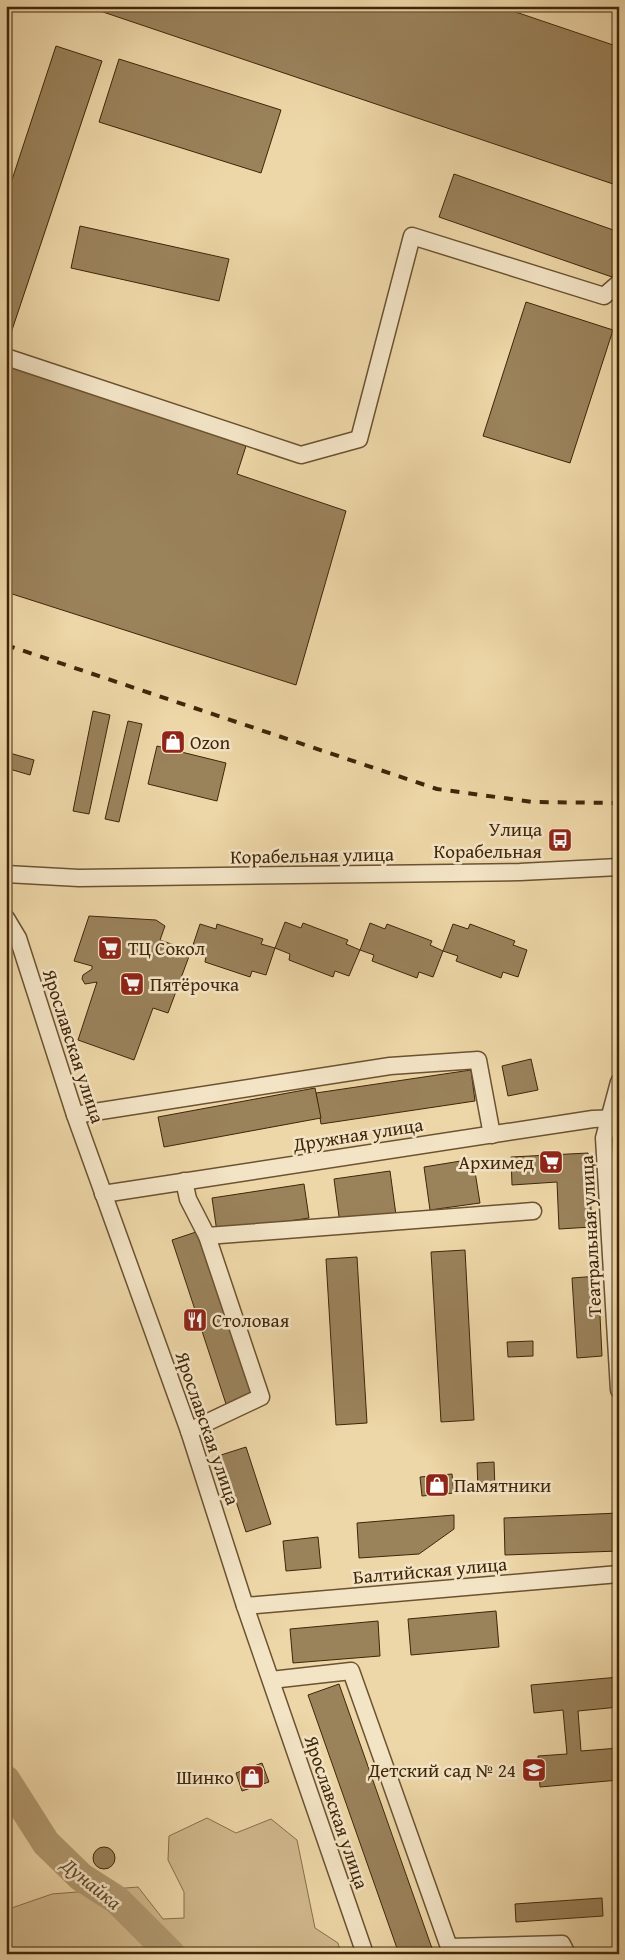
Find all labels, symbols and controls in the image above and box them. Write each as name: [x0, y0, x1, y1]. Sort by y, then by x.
place label: Ozon: [190, 728, 231, 756]
shop icon: Ozon: [160, 729, 186, 755]
place label: Улица Корабельная: [434, 815, 542, 865]
bus stop icon: Улица Корабельная: [547, 827, 573, 853]
street label: Корабельная улица: [230, 840, 394, 870]
place label: ТЦ Сокол: [128, 934, 205, 962]
supermarket icon: ТЦ Сокол: [97, 935, 123, 961]
street label: Ярославская улица: [36, 964, 112, 1127]
place label: Пятёрочка: [150, 970, 239, 998]
supermarket icon: Пятёрочка: [119, 971, 145, 997]
street label: Дружная улица: [290, 1110, 425, 1158]
place label: Архимед: [458, 1148, 534, 1176]
supermarket icon: Архимед: [538, 1149, 564, 1175]
street label: Театральная улица: [572, 1155, 608, 1317]
place label: Столовая: [212, 1306, 290, 1334]
restaurant icon: Столовая: [182, 1307, 208, 1333]
street label: Ярославская улица: [168, 1346, 247, 1509]
place label: Памятники: [454, 1471, 551, 1499]
shop icon: Памятники: [424, 1472, 450, 1498]
street label: Балтийская улица: [352, 1549, 508, 1591]
street label: Ярославская улица: [297, 1730, 376, 1893]
place label: Детский сад № 24: [367, 1756, 516, 1784]
school or university icon: Детский сад № 24: [521, 1757, 547, 1783]
place label: Шинко: [176, 1763, 234, 1791]
shop icon: Шинко: [239, 1764, 265, 1790]
water label: Дунайка: [55, 1849, 129, 1917]

